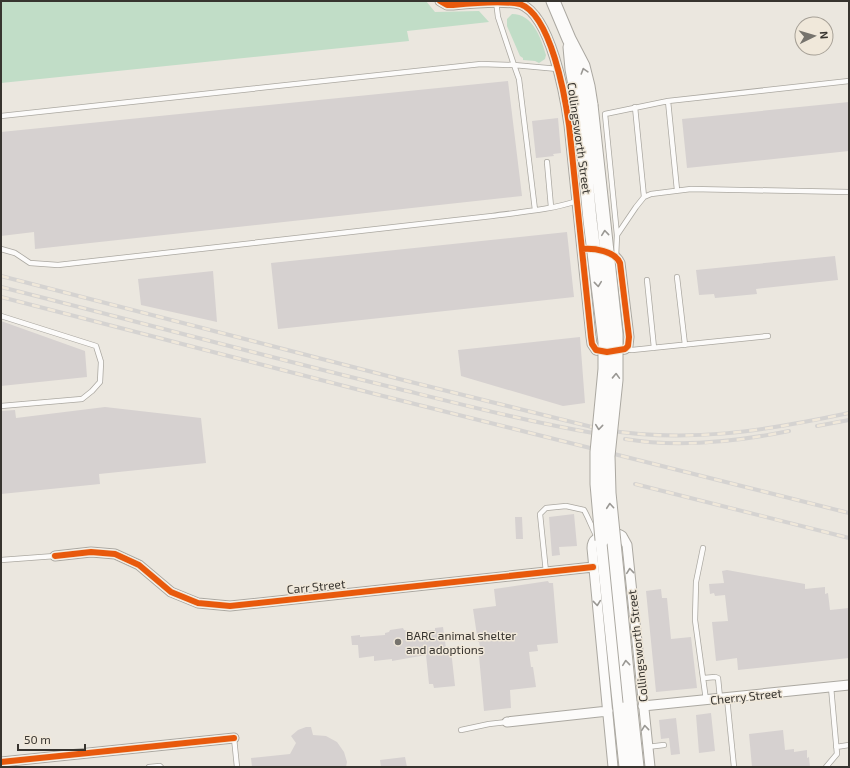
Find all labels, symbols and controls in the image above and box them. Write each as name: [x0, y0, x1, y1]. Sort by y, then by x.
north arrow: [794, 16, 834, 56]
text: N: [818, 31, 831, 40]
one-way arrow: [580, 68, 589, 75]
street label: Collingsworth Street: [565, 81, 595, 195]
one-way arrow: [600, 230, 609, 236]
one-way arrow: [593, 281, 602, 287]
one-way arrow: [612, 373, 621, 379]
one-way arrow: [595, 424, 604, 430]
one-way arrow: [606, 503, 615, 509]
one-way arrow: [625, 568, 634, 574]
street label: Carr Street: [286, 576, 346, 596]
street label: Collingsworth Street: [624, 589, 650, 703]
one-way arrow: [592, 600, 601, 606]
place label: BARC animal shelter and adoptions: [406, 628, 516, 656]
marker: BARC animal shelter and adoptions: [393, 637, 403, 647]
one-way arrow: [622, 660, 631, 666]
street label: Cherry Street: [709, 685, 783, 707]
one-way arrow: [641, 725, 650, 731]
scale bar: [18, 726, 85, 752]
text: 50 m: [24, 732, 51, 746]

